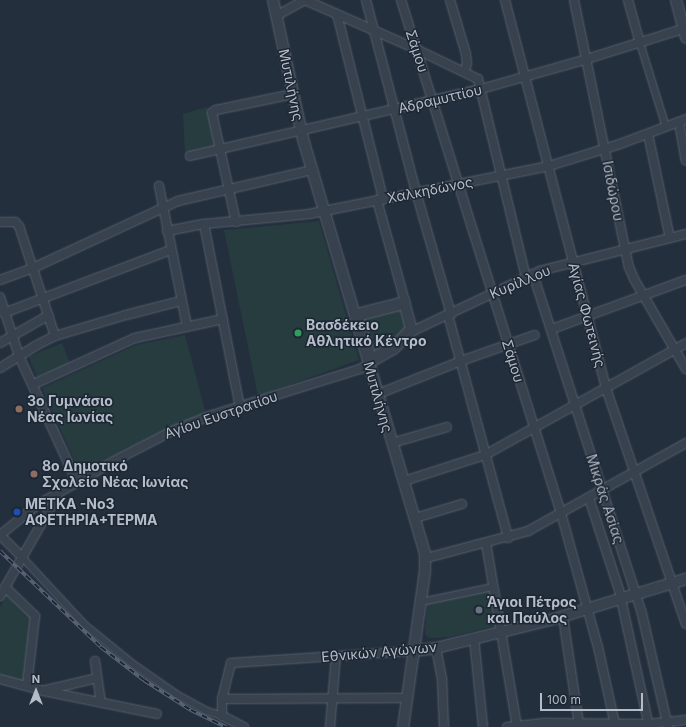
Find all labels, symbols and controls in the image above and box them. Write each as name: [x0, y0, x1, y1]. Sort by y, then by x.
street label: Σάμου: [402, 28, 432, 74]
street label: Μυτιλήνης: [275, 48, 307, 122]
street label: Αδραμυττίου: [396, 81, 484, 117]
street label: Ισιδώρου: [599, 159, 627, 223]
street label: Χαλκηδώνος: [386, 173, 474, 207]
street label: Αγίας Φωτεινής: [565, 261, 609, 369]
street label: Κυρίλλου: [487, 262, 553, 302]
place label: Βασδέκειο Αθλητικό Κέντρο: [306, 317, 426, 350]
marker: Βασδέκειο Αθλητικό Κέντρο: [293, 328, 303, 338]
street label: Σάμου: [499, 338, 527, 384]
street label: Μυτιλήνης: [360, 360, 396, 434]
street label: Αγίου Ευστρατίου: [162, 388, 280, 442]
place label: 3ο Γυμνάσιο Νέας Ιωνίας: [27, 393, 113, 426]
marker: 3ο Γυμνάσιο Νέας Ιωνίας: [14, 404, 24, 414]
street label: Μικράς Ασίας: [583, 452, 627, 546]
place label: 8ο Δημοτικό Σχολείο Νέας Ιωνίας: [42, 458, 188, 490]
marker: 8ο Δημοτικό Σχολείο Νέας Ιωνίας: [29, 469, 39, 479]
place label: ΜΕΤΚΑ -Νο3 ΑΦΕΤΗΡΙΑ+ΤΕΡΜΑ: [25, 496, 158, 528]
marker: ΜΕΤΚΑ -Νο3 ΑΦΕΤΗΡΙΑ+ΤΕΡΜΑ: [12, 507, 22, 517]
place label: Άγιοι Πέτρος και Παύλος: [487, 594, 577, 626]
marker: Άγιοι Πέτρος και Παύλος: [474, 605, 484, 615]
street label: Εθνικών Αγώνων: [321, 639, 437, 665]
north arrow: [16, 671, 56, 711]
text: N: [32, 672, 40, 686]
scale bar: [542, 685, 645, 711]
text: 100 m: [547, 692, 581, 707]

